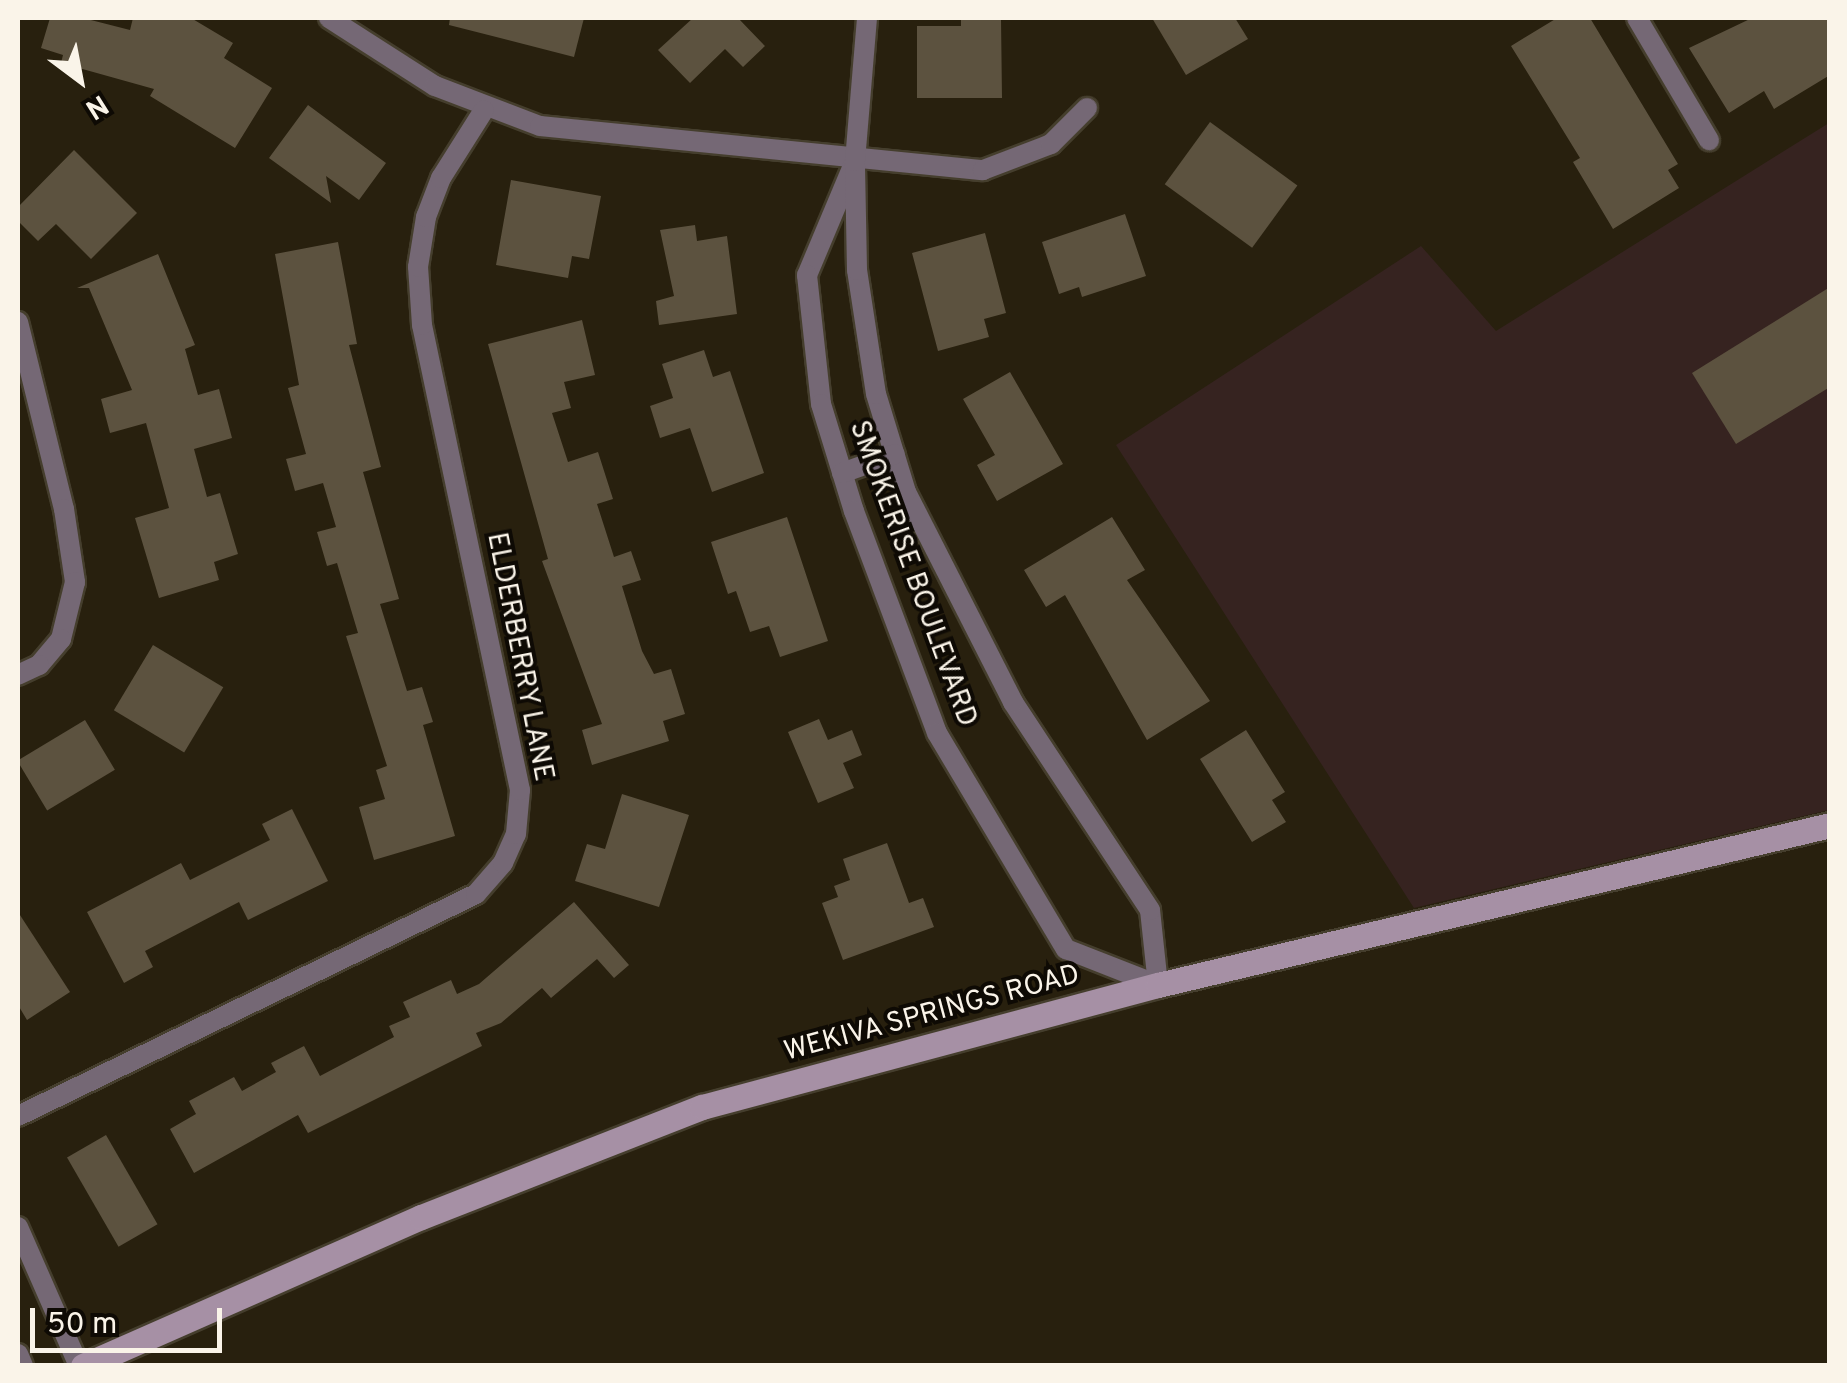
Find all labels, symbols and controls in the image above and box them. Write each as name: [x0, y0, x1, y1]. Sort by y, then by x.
north arrow: [30, 30, 130, 130]
text: N: [78, 85, 114, 126]
street label: SMOKERISE BOULEVARD: [841, 416, 983, 732]
street label: ELDERBERRY LANE: [478, 529, 560, 785]
street label: WEKIVA SPRINGS ROAD: [780, 958, 1084, 1070]
scale bar: [35, 1288, 228, 1350]
text: 50 m: [47, 1307, 117, 1344]

